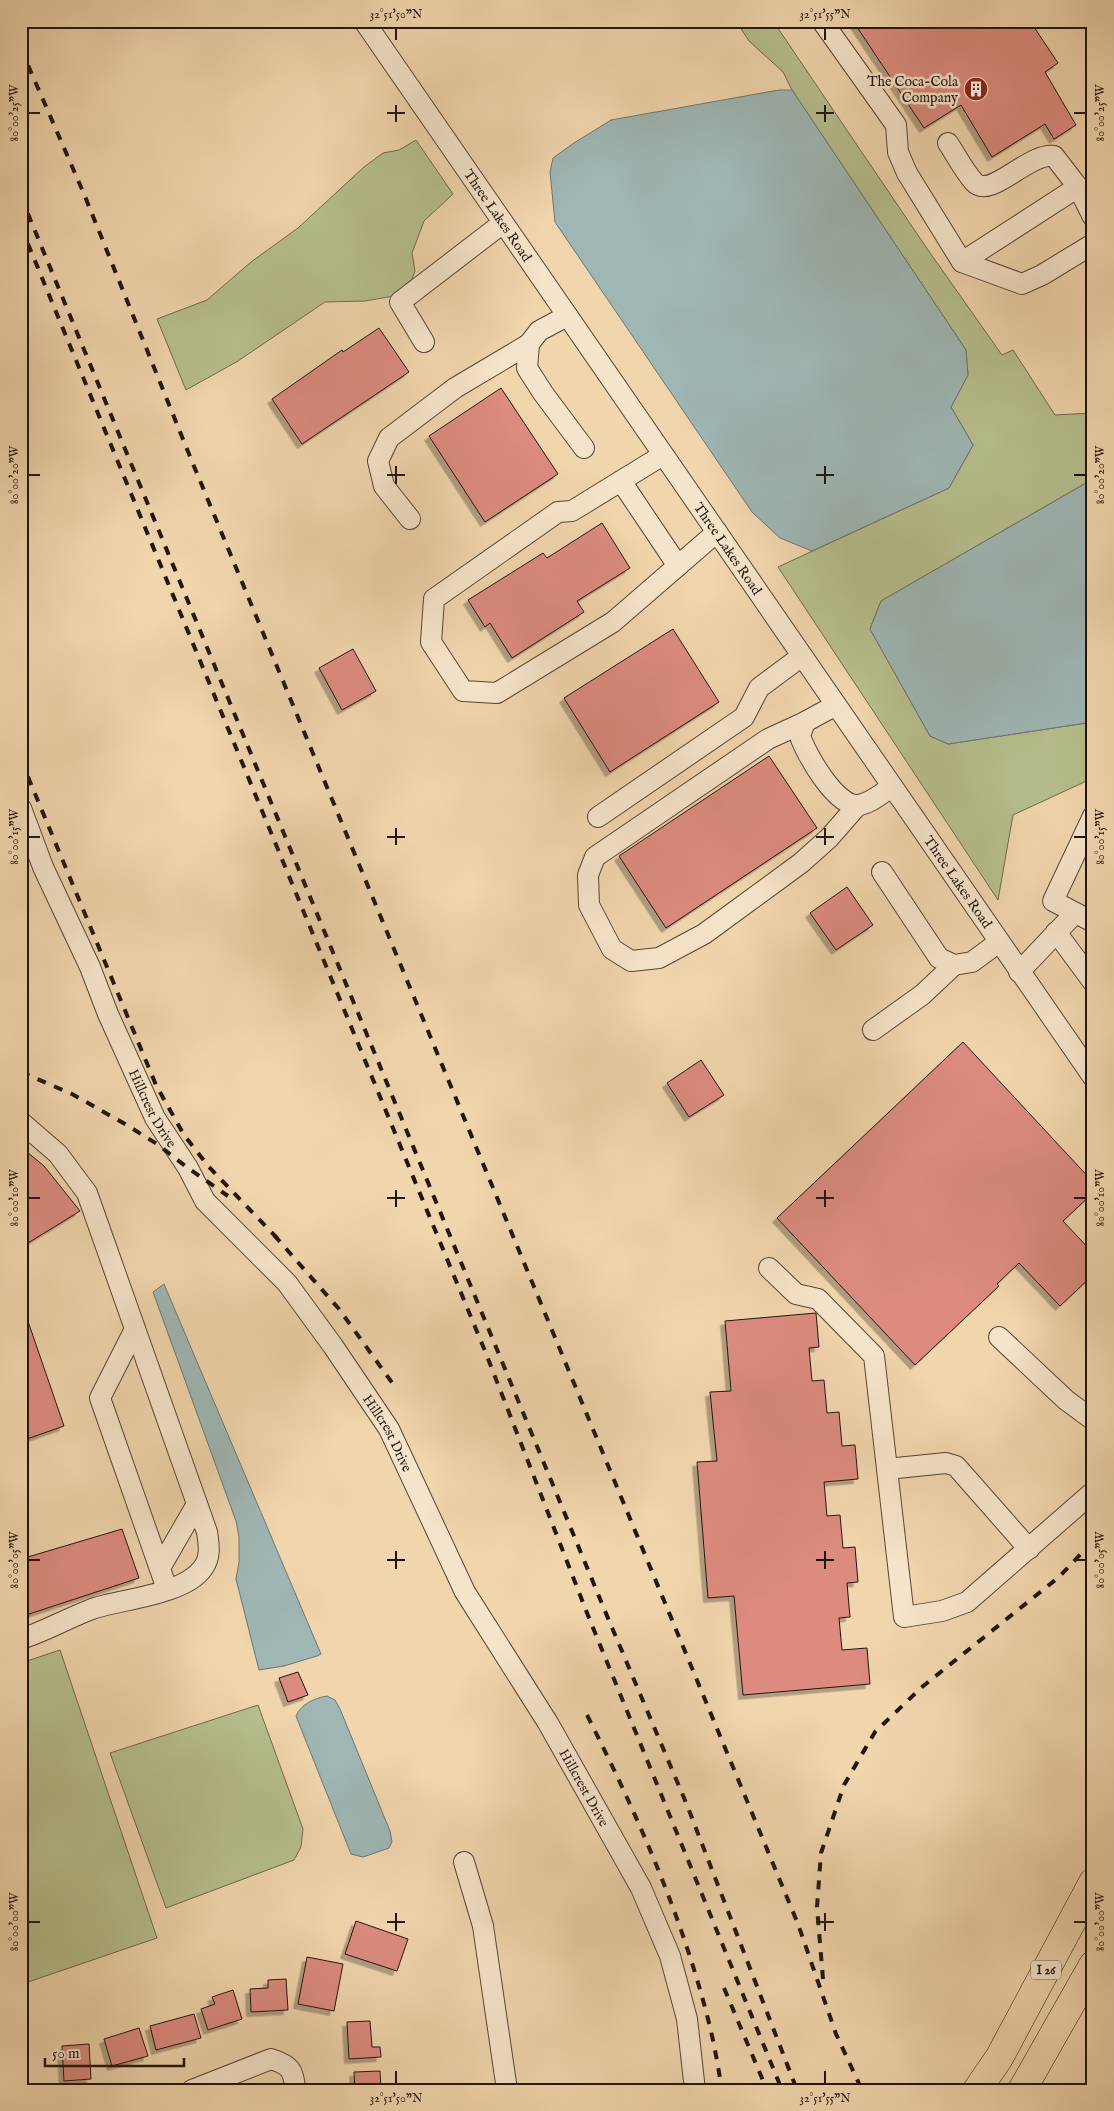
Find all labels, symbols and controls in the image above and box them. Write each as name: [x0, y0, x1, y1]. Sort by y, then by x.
text: 32°51'50"N: [370, 7, 423, 22]
text: 32°51'55"N: [799, 7, 851, 22]
place label: The Coca-Cola Company: [867, 73, 959, 107]
building icon: The Coca-Cola Company: [963, 76, 989, 102]
text: 80°00'25"W: [7, 84, 22, 141]
text: 80°00'25"W: [1093, 84, 1108, 141]
street label: Three Lakes Road: [459, 166, 536, 266]
text: 80°00'20"W: [7, 445, 22, 504]
text: 80°00'20"W: [1093, 445, 1108, 504]
street label: Three Lakes Road: [689, 499, 766, 599]
text: 80°00'15"W: [7, 809, 22, 865]
text: 80°00'15"W: [1093, 809, 1108, 865]
street label: Three Lakes Road: [919, 833, 996, 932]
street label: Hillcrest Drive: [124, 1066, 180, 1152]
text: 80°00'10"W: [7, 1169, 22, 1227]
text: 80°00'10"W: [1093, 1169, 1108, 1227]
street label: Hillcrest Drive: [358, 1391, 416, 1476]
text: 80°00'05"W: [7, 1531, 22, 1589]
text: 80°00'05"W: [1093, 1531, 1108, 1589]
street label: Hillcrest Drive: [554, 1746, 613, 1831]
text: 80°00'00"W: [7, 1892, 22, 1951]
text: 80°00'00"W: [1093, 1892, 1108, 1951]
road number: I 26: [1031, 1960, 1061, 1980]
scale bar: [45, 2036, 184, 2068]
text: 50 m: [52, 2044, 80, 2063]
text: 32°51'50"N: [370, 2091, 423, 2106]
text: 32°51'55"N: [799, 2091, 851, 2106]

